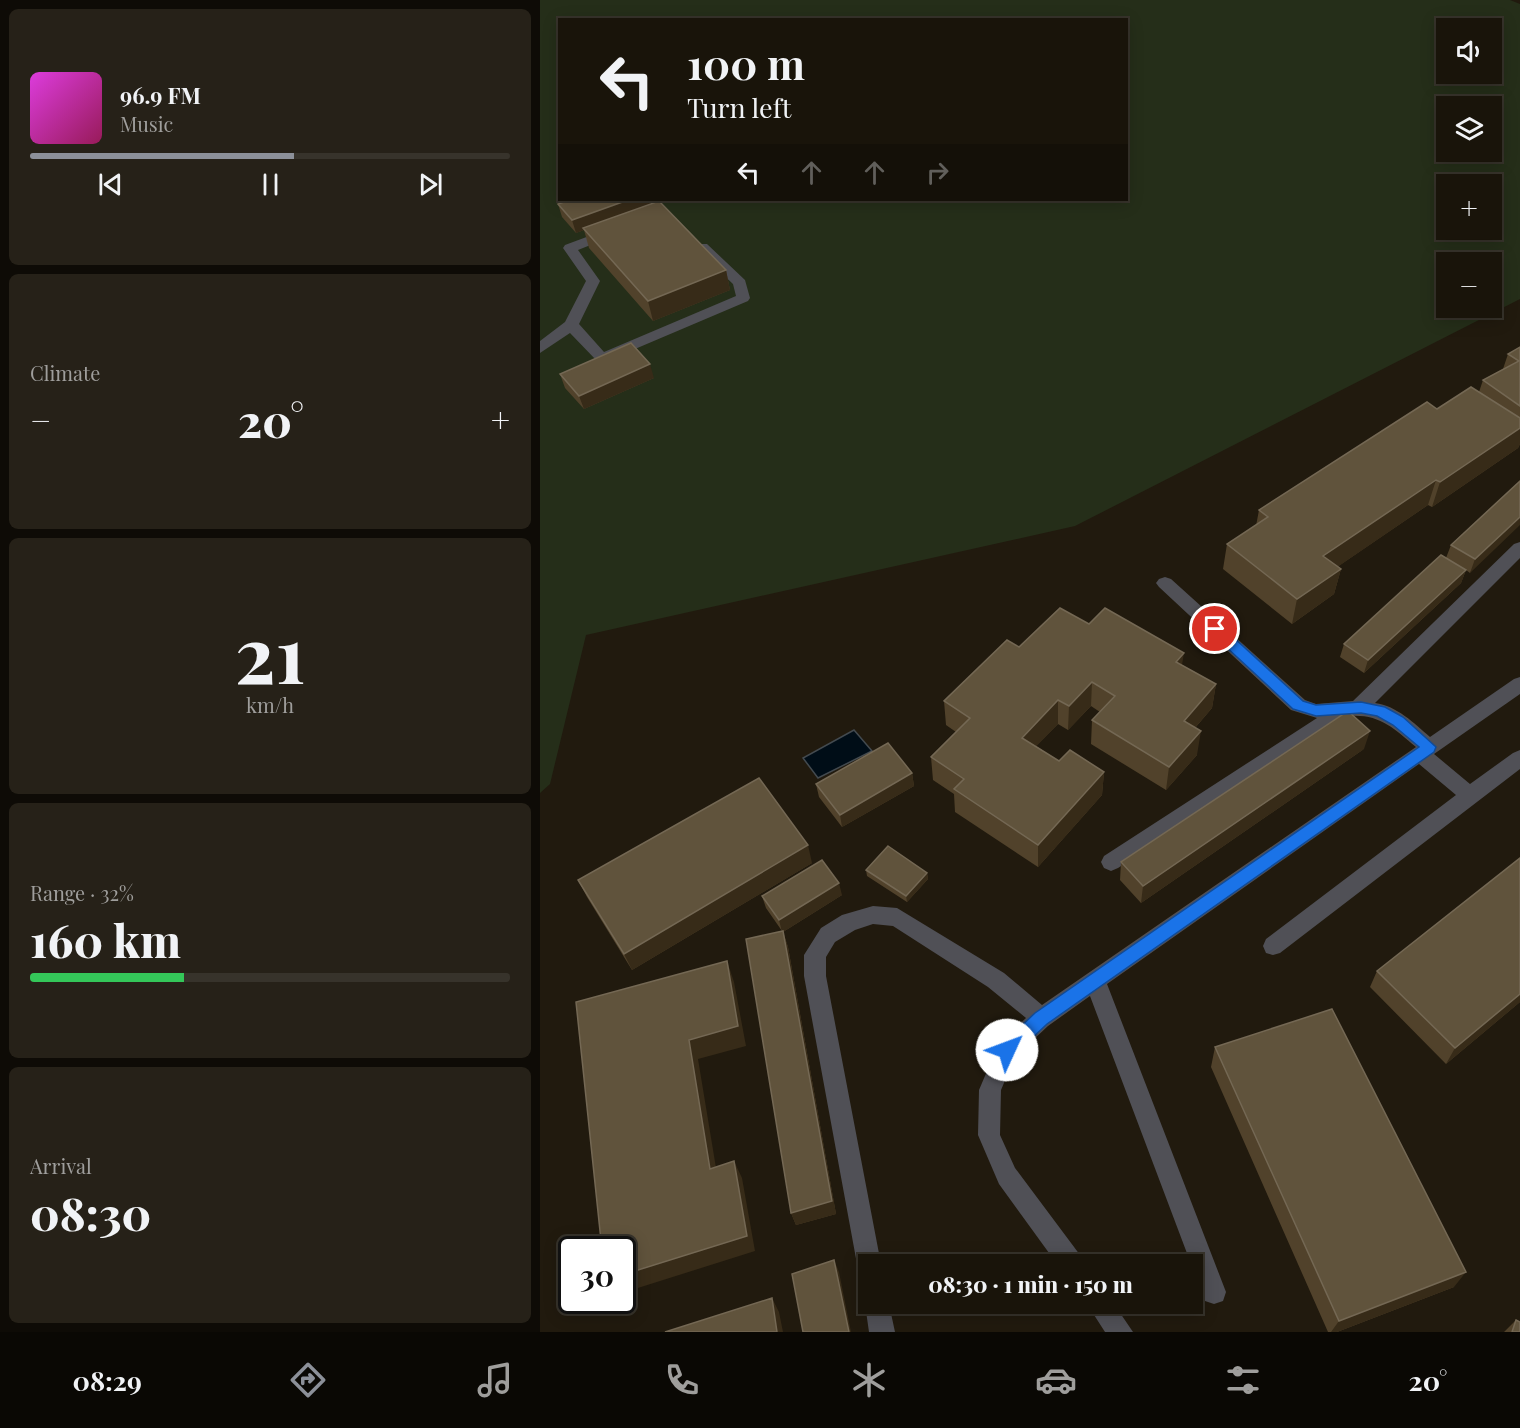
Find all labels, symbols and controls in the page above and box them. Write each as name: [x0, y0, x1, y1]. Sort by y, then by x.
map controls: [1436, 18, 1502, 318]
button: sound: [1436, 18, 1502, 84]
text: 100 m: [687, 35, 805, 91]
icon: left: [588, 42, 666, 120]
text: 96.9 FM: [120, 80, 201, 110]
text: Turn left: [687, 89, 791, 125]
button: layers: [1436, 96, 1502, 162]
text: Music: [120, 110, 173, 137]
icon: left: [732, 156, 765, 189]
icon: ahead: [795, 156, 828, 189]
icon: ahead: [858, 156, 891, 189]
icon: right: [921, 156, 954, 189]
icon: previous: [94, 168, 127, 201]
icon: pause: [254, 168, 287, 201]
icon: next: [414, 168, 447, 201]
button: +: [1436, 174, 1502, 240]
button: −: [1436, 252, 1502, 318]
text: Climate: [30, 359, 100, 386]
text: 20°: [238, 389, 304, 449]
text: −: [30, 397, 51, 441]
text: +: [491, 397, 510, 441]
text: 21: [235, 600, 305, 704]
pin: [1189, 603, 1240, 654]
icon: arrive: [1198, 612, 1231, 645]
text: km/h: [246, 691, 294, 718]
text: Range · 32%: [30, 879, 134, 906]
text: 160 km: [30, 909, 181, 969]
position arrow: [975, 1018, 1039, 1082]
text: Arrival: [30, 1152, 92, 1179]
text: 08:30: [30, 1182, 151, 1242]
speed limit sign: 30: [558, 1236, 636, 1314]
text: 08:30 · 1 min · 150 m: [928, 1269, 1133, 1299]
icon: directions: [287, 1359, 329, 1401]
icon: music: [474, 1359, 516, 1401]
icon: phone: [661, 1359, 703, 1401]
icon: climate: [848, 1359, 890, 1401]
icon: car: [1035, 1359, 1077, 1401]
icon: filters: [1222, 1359, 1264, 1401]
text: 08:29: [72, 1362, 142, 1398]
text: 20°: [1409, 1362, 1448, 1398]

